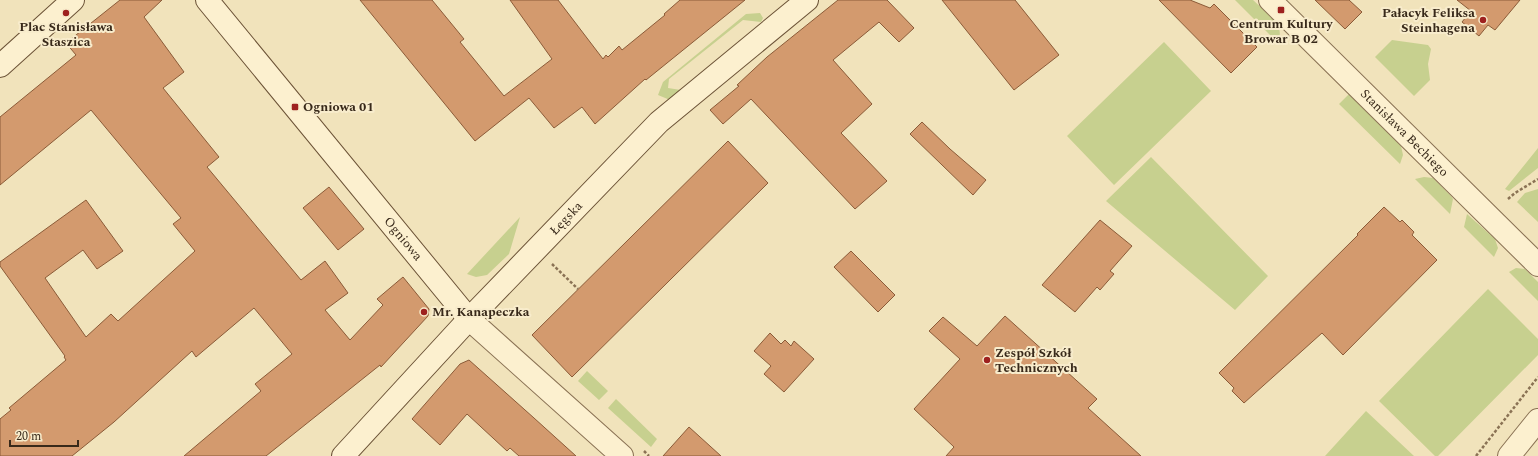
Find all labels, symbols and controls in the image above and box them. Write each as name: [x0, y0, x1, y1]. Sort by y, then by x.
place label: Pałacyk Feliksa Steinhagena: [1382, 3, 1475, 38]
marker: Centrum Kultury Browar B 02: [1276, 5, 1286, 15]
marker: Plac Stanisława Staszica: [61, 8, 71, 18]
place label: Centrum Kultury Browar B 02: [1229, 14, 1333, 49]
marker: Pałacyk Feliksa Steinhagena: [1478, 15, 1488, 25]
place label: Plac Stanisława Staszica: [19, 17, 113, 52]
street label: Stanisława Bechiego: [1355, 84, 1453, 181]
place label: Ogniowa 01: [303, 97, 374, 117]
marker: Ogniowa 01: [290, 102, 300, 112]
street label: Łęgska: [545, 196, 588, 240]
street label: Ogniowa: [379, 212, 428, 266]
place label: Mr. Kanapeczka: [432, 302, 530, 322]
marker: Mr. Kanapeczka: [419, 307, 429, 317]
place label: Zespół Szkół Technicznych: [995, 343, 1078, 378]
marker: Zespół Szkół Technicznych: [982, 355, 992, 365]
scale bar: [10, 422, 78, 448]
text: 20 m: [16, 427, 41, 446]

